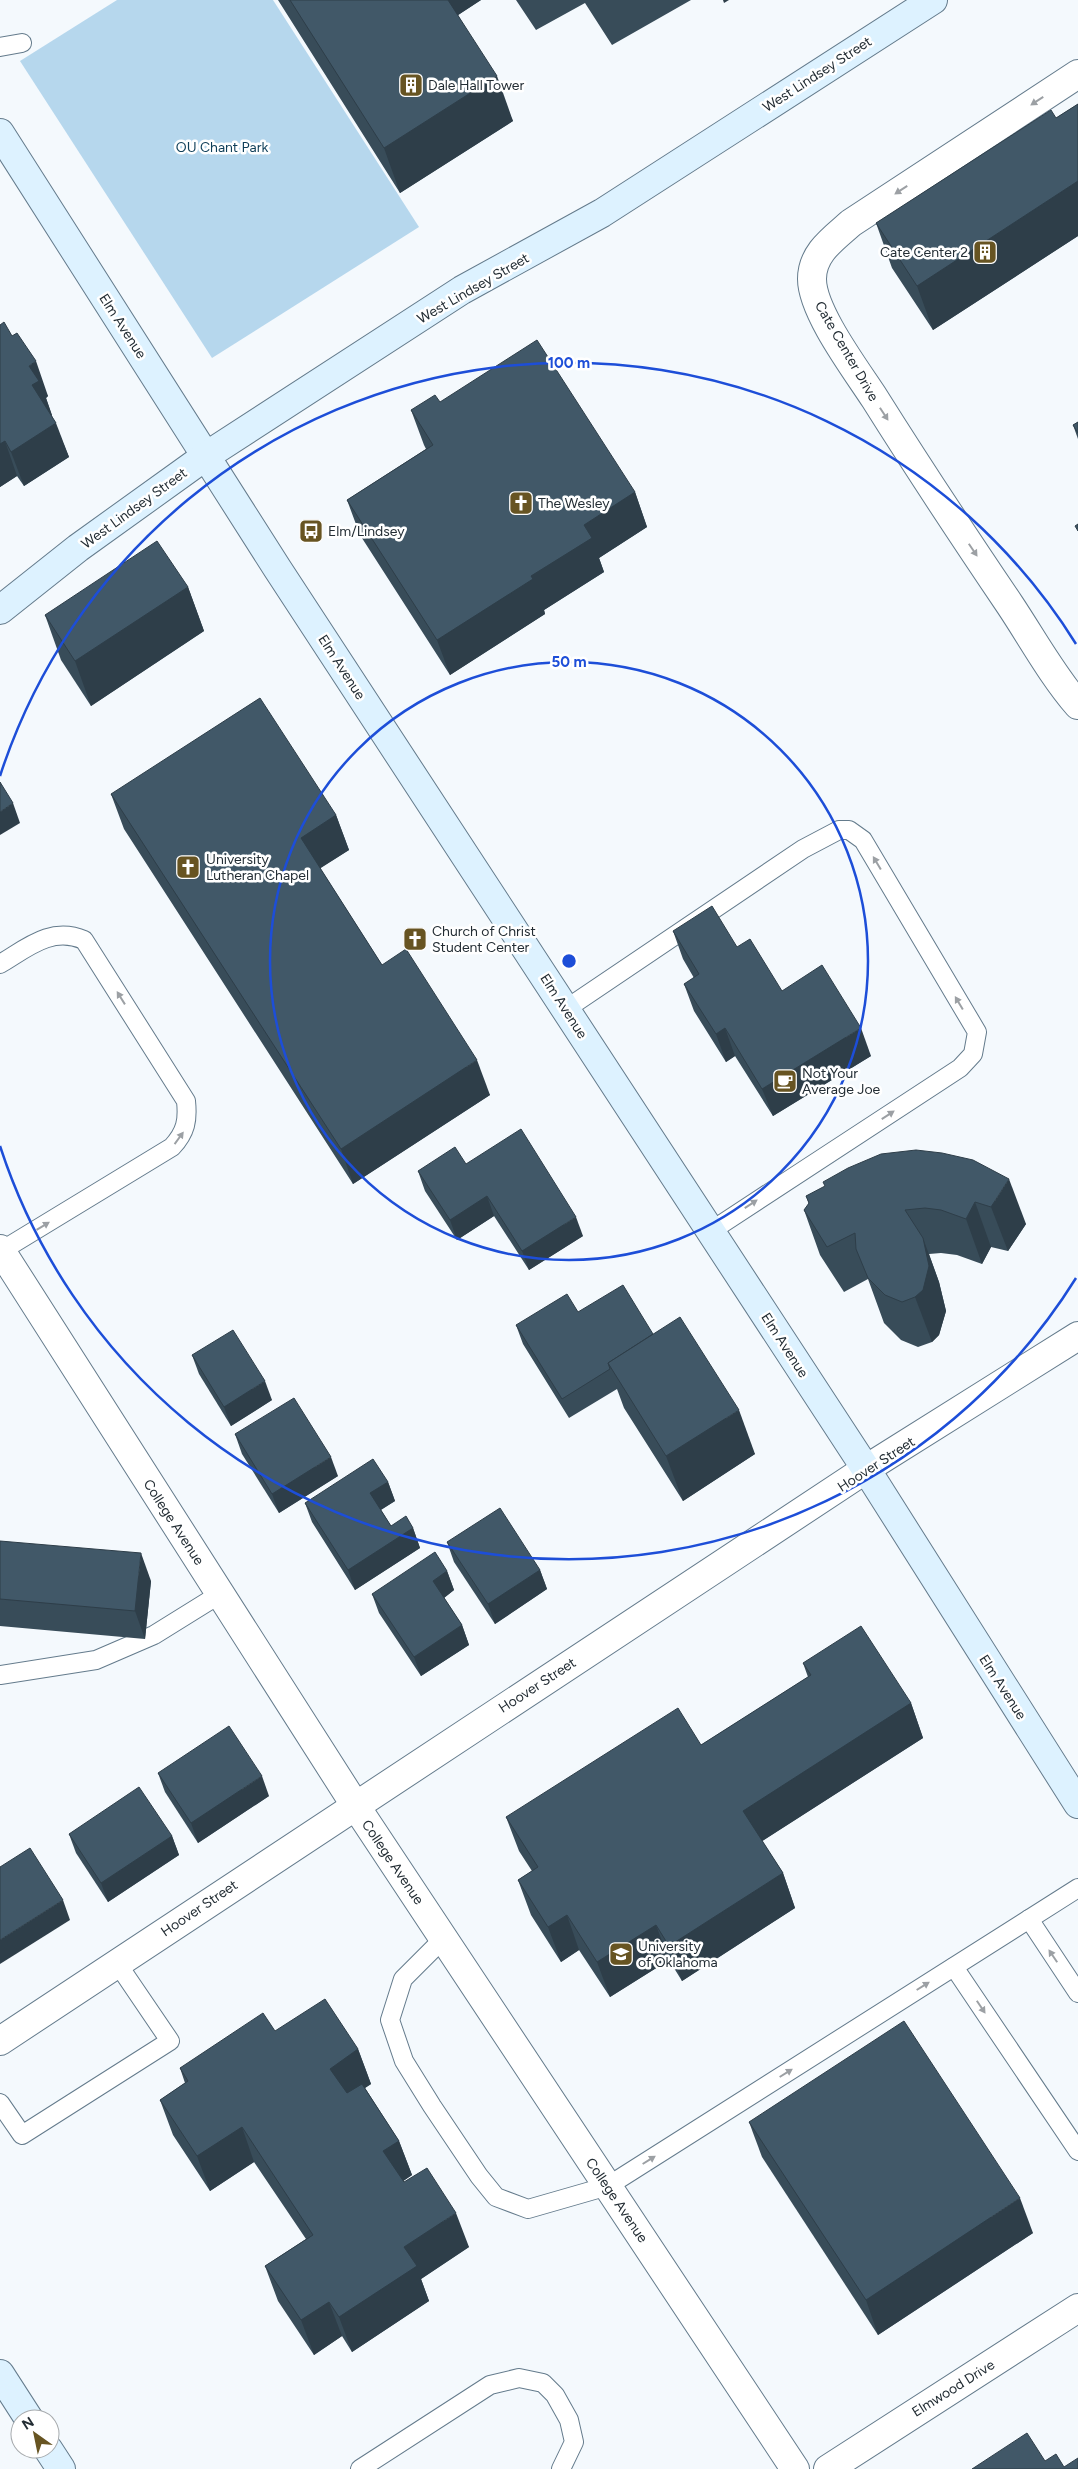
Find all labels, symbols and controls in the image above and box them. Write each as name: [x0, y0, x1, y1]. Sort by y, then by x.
street label: West Lindsey Street: [760, 33, 875, 116]
building icon: Dale Hall Tower: [398, 72, 424, 98]
place label: Dale Hall Tower: [428, 77, 524, 94]
one-way arrow: [1031, 96, 1044, 106]
park label: OU Chant Park: [176, 139, 268, 156]
one-way arrow: [895, 185, 908, 195]
building icon: Cate Center 2: [972, 239, 998, 265]
place label: Cate Center 2: [880, 244, 968, 261]
street label: West Lindsey Street: [414, 249, 532, 327]
street label: Elm Avenue: [95, 291, 150, 362]
street label: Cate Center Drive: [811, 298, 882, 405]
text: 100 m: [548, 354, 590, 372]
one-way arrow: [879, 407, 888, 420]
street label: West Lindsey Street: [78, 464, 190, 552]
church icon: The Wesley: [508, 490, 534, 516]
place label: The Wesley: [538, 495, 610, 512]
bus stop icon: Elm/Lindsey: [298, 518, 324, 544]
place label: Elm/Lindsey: [328, 523, 405, 540]
one-way arrow: [968, 543, 977, 556]
street label: Elm Avenue: [314, 632, 369, 703]
text: 50 m: [551, 653, 587, 671]
place label: University Lutheran Chapel: [206, 851, 309, 884]
church icon: University Lutheran Chapel: [175, 854, 201, 880]
one-way arrow: [872, 856, 881, 869]
place label: Church of Christ Student Center: [432, 923, 536, 956]
church icon: Church of Christ Student Center: [402, 926, 428, 952]
centre of rings: [560, 952, 578, 970]
street label: Elm Avenue: [536, 971, 591, 1042]
one-way arrow: [116, 991, 125, 1004]
one-way arrow: [955, 996, 964, 1009]
place label: Not Your Average Joe: [802, 1065, 881, 1098]
cafe icon: Not Your Average Joe: [772, 1068, 798, 1094]
one-way arrow: [881, 1111, 894, 1120]
one-way arrow: [174, 1131, 184, 1145]
one-way arrow: [745, 1199, 758, 1209]
one-way arrow: [36, 1221, 49, 1230]
street label: Elm Avenue: [757, 1310, 812, 1381]
street label: Hoover Street: [834, 1433, 918, 1496]
street label: College Avenue: [140, 1476, 208, 1569]
street label: Elm Avenue: [975, 1652, 1030, 1723]
street label: Hoover Street: [495, 1654, 579, 1717]
street label: College Avenue: [358, 1817, 427, 1908]
street label: Hoover Street: [158, 1877, 241, 1940]
place label: University of Oklahoma: [638, 1938, 718, 1971]
school or university icon: University of Oklahoma: [608, 1941, 634, 1967]
one-way arrow: [1049, 1949, 1058, 1963]
one-way arrow: [917, 1981, 930, 1991]
one-way arrow: [976, 2000, 986, 2014]
one-way arrow: [780, 2068, 793, 2078]
street label: College Avenue: [582, 2155, 651, 2246]
one-way arrow: [642, 2155, 655, 2164]
street label: Elmwood Drive: [909, 2356, 998, 2421]
north arrow: [10, 2409, 60, 2459]
text: N: [19, 2413, 37, 2434]

